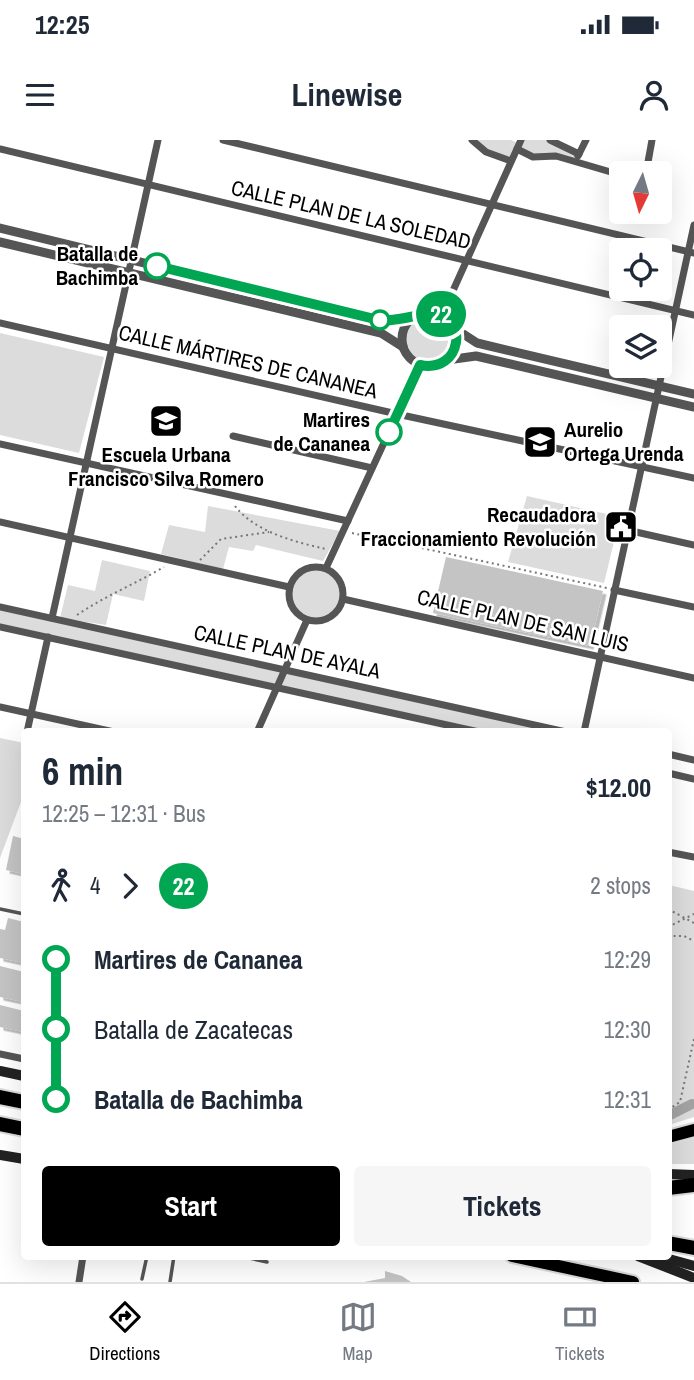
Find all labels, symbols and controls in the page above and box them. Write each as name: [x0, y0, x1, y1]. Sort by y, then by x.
text: 12:25: [35, 7, 90, 42]
text: Linewise: [292, 73, 402, 116]
icon: menu: [21, 76, 59, 114]
icon: person: [635, 76, 673, 114]
north arrow: [609, 161, 672, 224]
map controls: [609, 161, 672, 378]
street label: CALLE PLAN DE LA SOLEDAD: [228, 173, 474, 256]
button: locate: [609, 238, 672, 301]
place label: Batalla de Bachimba: [56, 239, 138, 292]
marker: Batalla de Bachimba: [144, 253, 170, 279]
line badge: 22: [410, 291, 472, 337]
text: 22: [430, 298, 452, 330]
unlabelled marker: [370, 310, 390, 330]
button: layers: [609, 315, 672, 378]
street label: CALLE MÁRTIRES DE CANANEA: [116, 318, 381, 406]
school or university icon: Escuela Urbana Francisco Silva Romero: [147, 402, 185, 440]
place label: Martires de Cananea: [273, 405, 370, 458]
place label: Aurelio Ortega Urenda: [564, 415, 684, 468]
marker: Martires de Cananea: [376, 419, 402, 445]
school or university icon: Aurelio Ortega Urenda: [521, 423, 559, 461]
place label: Escuela Urbana Francisco Silva Romero: [68, 440, 264, 493]
place label: Recaudadora Fraccionamiento Revolución: [361, 500, 596, 553]
public building icon: Recaudadora Fraccionamiento Revolución: [602, 508, 640, 546]
street label: CALLE PLAN DE SAN LUIS: [414, 582, 632, 659]
street label: CALLE PLAN DE AYALA: [191, 618, 383, 686]
text: 6 min: [42, 746, 123, 797]
text: $12.00: [586, 770, 651, 805]
text: 12:25 – 12:31 · Bus: [42, 798, 206, 829]
icon: walk: [42, 867, 80, 905]
icon: forward: [111, 867, 149, 905]
text: 4: [90, 870, 101, 901]
text: 22: [173, 870, 194, 902]
text: 2 stops: [590, 870, 651, 901]
text: Martires de Cananea: [94, 942, 303, 977]
text: 12:29: [604, 944, 651, 975]
text: Batalla de Zacatecas: [94, 1012, 293, 1047]
text: 12:30: [604, 1014, 651, 1045]
text: Batalla de Bachimba: [94, 1082, 303, 1117]
text: 12:31: [604, 1084, 651, 1115]
button: Start: [42, 1166, 340, 1246]
button: Tickets: [354, 1166, 651, 1246]
tab: Directions: [89, 1298, 160, 1366]
tab: Map: [339, 1298, 377, 1366]
tab: Tickets: [555, 1298, 605, 1366]

